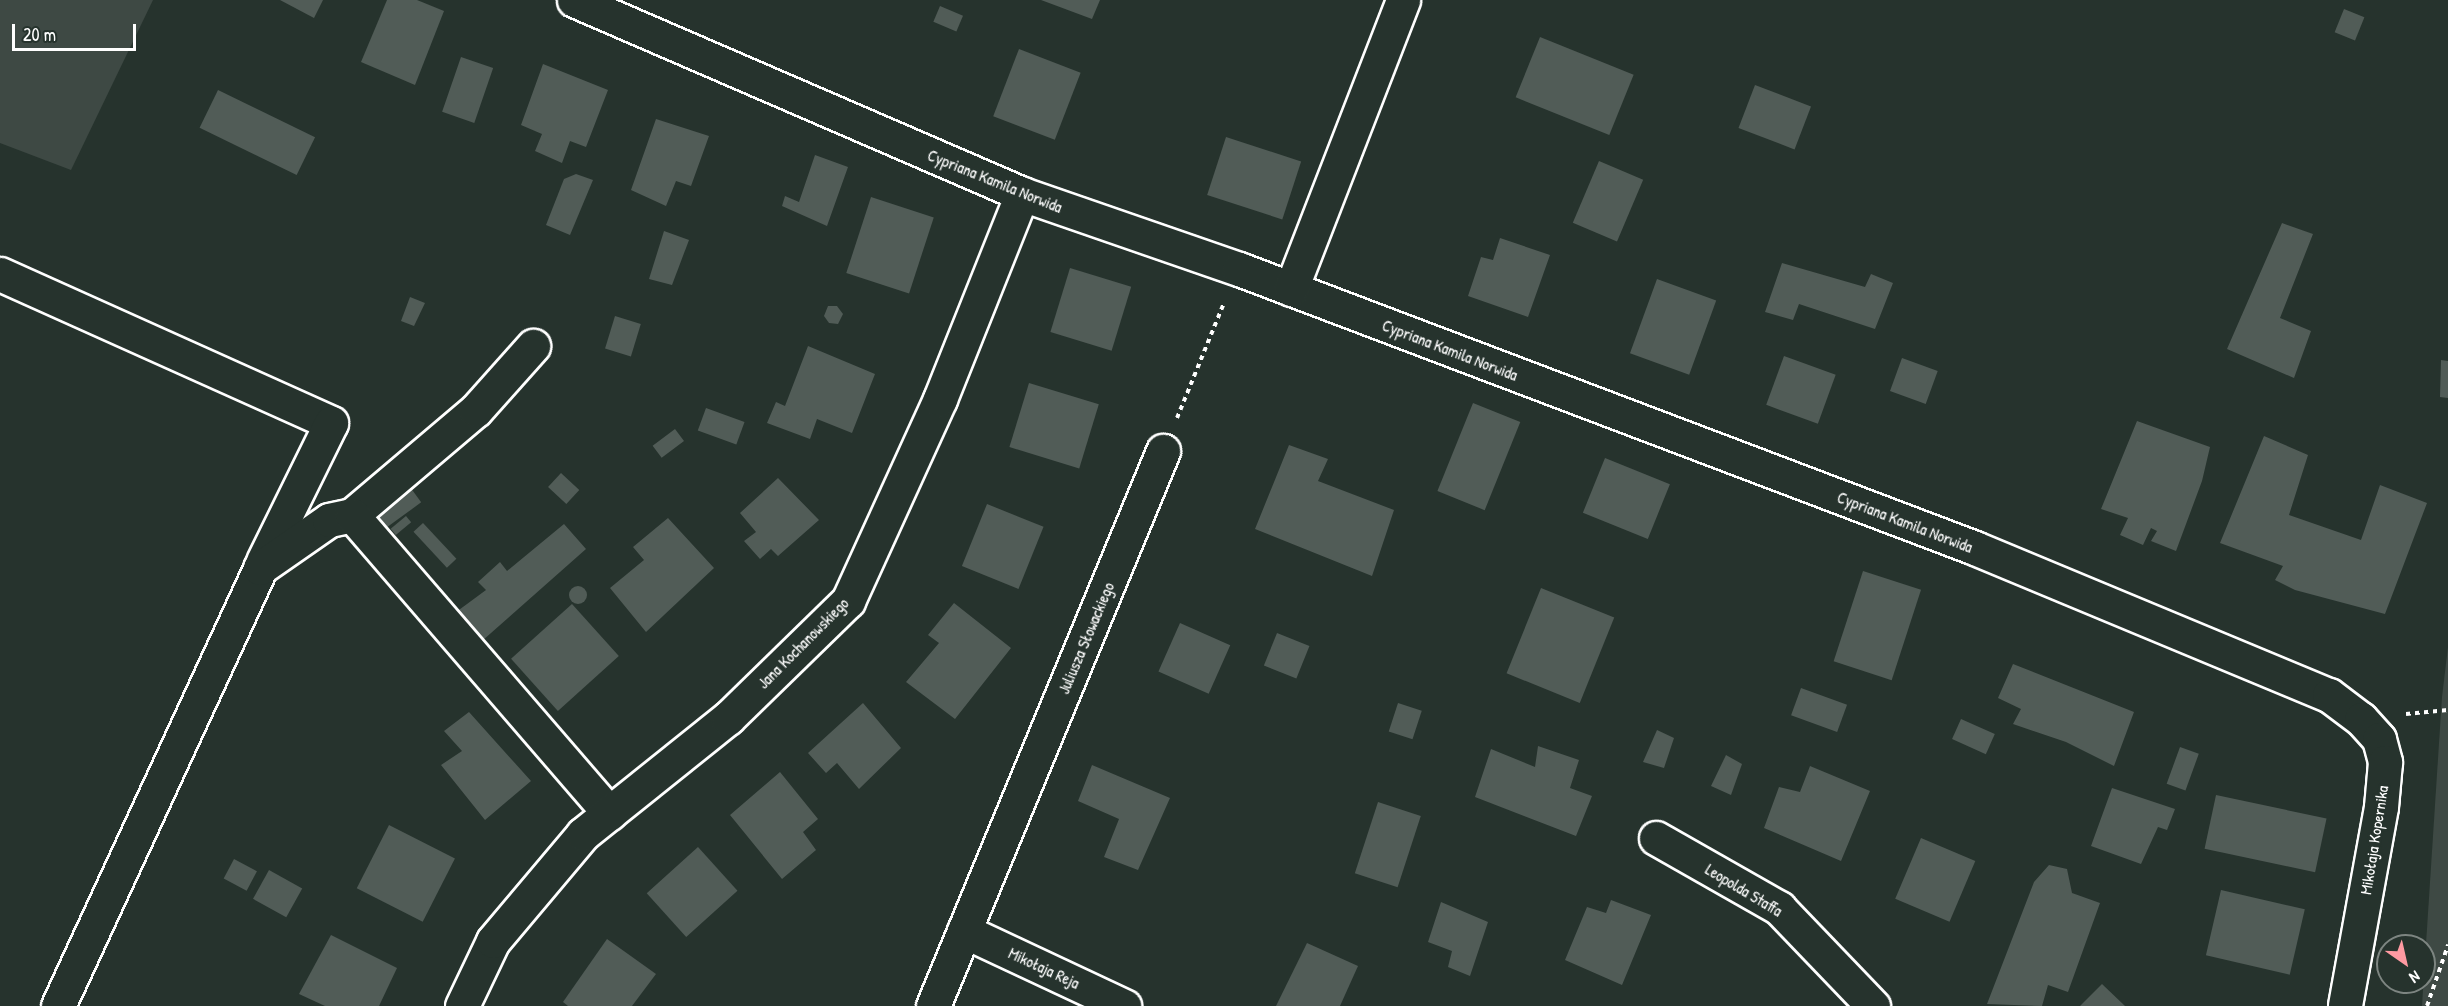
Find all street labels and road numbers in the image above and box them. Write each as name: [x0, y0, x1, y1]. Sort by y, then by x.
street label: Cypriana Kamila Norwida: [925, 145, 1065, 217]
street label: Cypriana Kamila Norwida: [1380, 315, 1520, 385]
street label: Cypriana Kamila Norwida: [1835, 487, 1975, 557]
street label: Juliusza Słowackiego: [1054, 579, 1118, 697]
street label: Jana Kochanowskiego: [754, 594, 852, 692]
street label: Mikołaja Kopernika: [2356, 784, 2392, 896]
street label: Leopolda Staffa: [1702, 860, 1786, 920]
street label: Mikołaja Reja: [1006, 943, 1082, 993]

